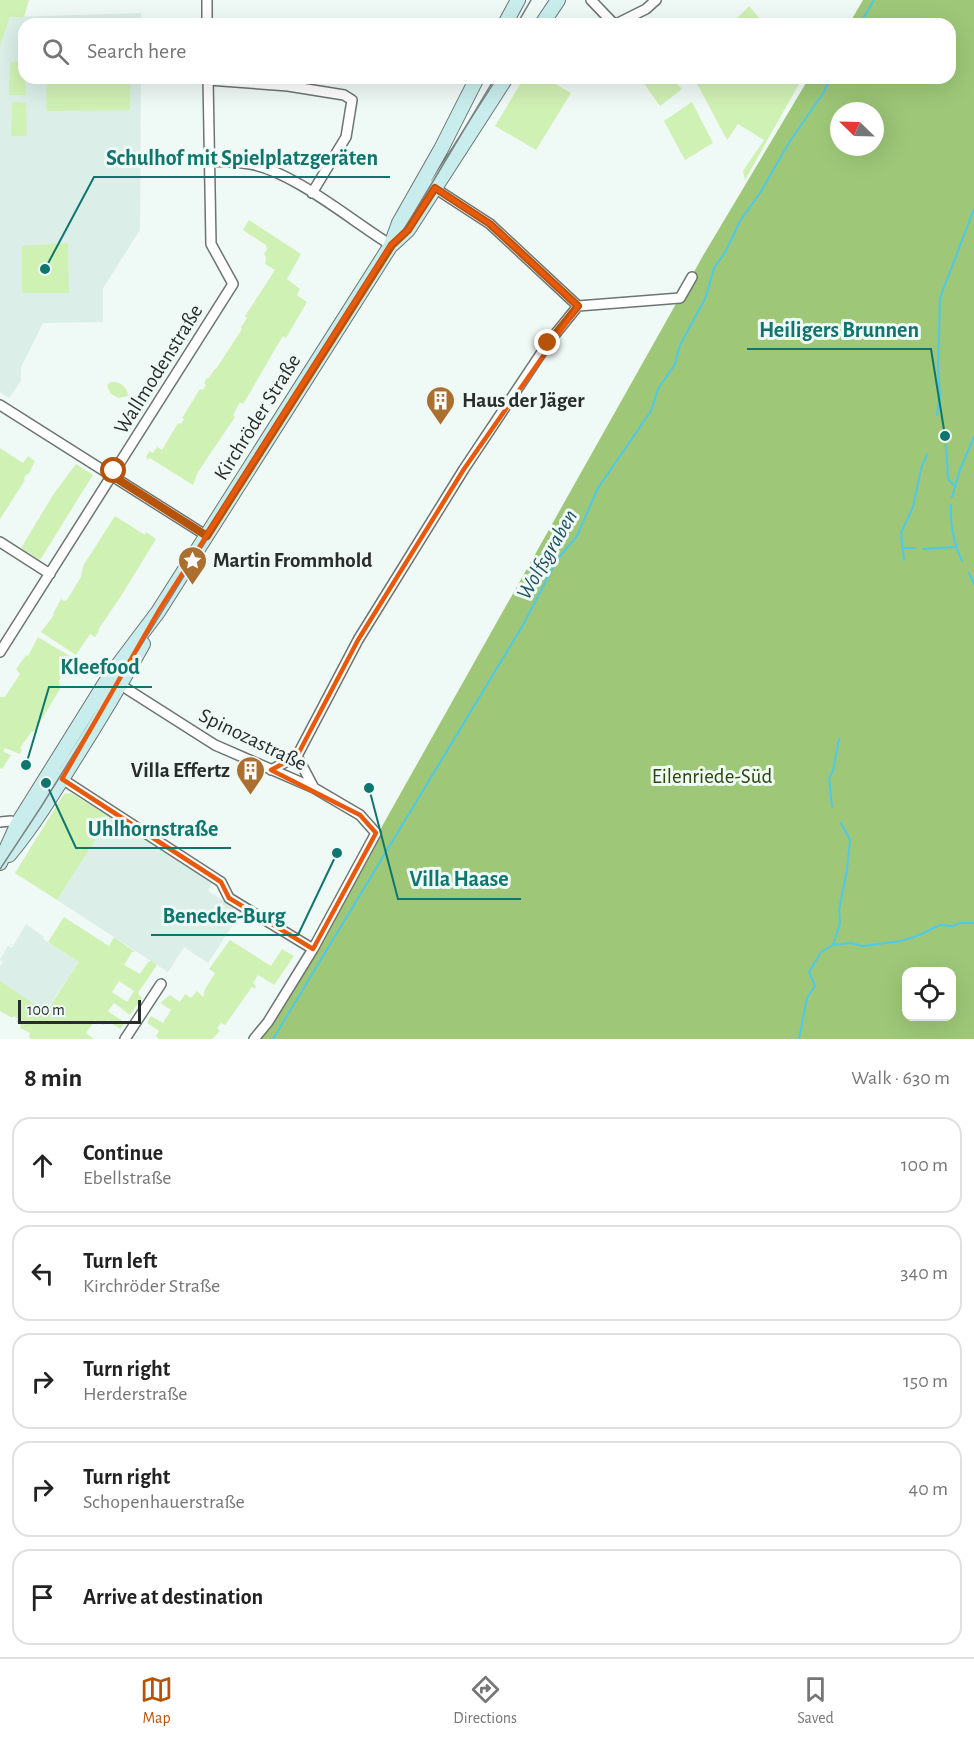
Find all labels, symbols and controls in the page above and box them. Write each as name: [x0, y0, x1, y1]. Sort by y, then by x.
search box: [18, 18, 956, 84]
icon: search: [39, 35, 72, 68]
text: Search here: [87, 40, 186, 62]
north arrow: [830, 102, 884, 156]
callout: Schulhof mit Spielplatzgeräten: [94, 137, 390, 177]
text: Schulhof mit Spielplatzgeräten: [106, 147, 378, 169]
street label: Wallmodenstraße: [110, 301, 207, 438]
callout: Heiligers Brunnen: [747, 309, 931, 349]
text: Heiligers Brunnen: [759, 319, 919, 341]
route end: [534, 329, 560, 355]
street label: Kirchröder Straße: [210, 351, 305, 484]
building icon: Haus der Jäger: [425, 384, 457, 426]
place label: Haus der Jäger: [462, 390, 585, 411]
route start: [100, 457, 126, 483]
water label: Wolfsgraben: [512, 506, 581, 603]
place icon: Martin Frommhold: [176, 544, 208, 586]
place label: Martin Frommhold: [213, 550, 372, 571]
callout: Kleefood: [49, 647, 152, 687]
text: Kleefood: [60, 656, 140, 678]
street label: Spinozastraße: [196, 704, 310, 775]
building icon: Villa Effertz: [235, 754, 267, 796]
place label: Villa Effertz: [131, 760, 230, 781]
park label: Eilenriede-Süd: [652, 766, 772, 787]
callout: Uhlhornstraße: [76, 808, 231, 848]
text: Uhlhornstraße: [88, 818, 218, 840]
callout: Villa Haase: [398, 859, 521, 899]
text: Villa Haase: [409, 868, 509, 890]
callout: Benecke-Burg: [151, 895, 298, 935]
text: Benecke-Burg: [162, 905, 286, 927]
map controls: [902, 967, 956, 1021]
button: locate: [902, 967, 956, 1021]
scale bar: [18, 997, 141, 1025]
text: 100 m: [27, 1002, 65, 1018]
text: 8 min: [24, 1065, 82, 1091]
text: Walk · 630 m: [851, 1068, 950, 1088]
text: Continue: [83, 1142, 163, 1164]
icon: ahead: [26, 1149, 59, 1182]
text: 100 m: [901, 1155, 948, 1175]
text: Ebellstraße: [83, 1168, 172, 1188]
text: Turn left: [83, 1250, 157, 1272]
icon: left: [26, 1257, 59, 1290]
text: 340 m: [900, 1263, 948, 1283]
text: Kirchröder Straße: [83, 1276, 220, 1296]
text: Turn right: [83, 1358, 170, 1380]
icon: right: [26, 1365, 59, 1398]
text: 150 m: [903, 1371, 948, 1391]
text: Herderstraße: [83, 1384, 188, 1404]
text: Turn right: [83, 1466, 170, 1488]
icon: right: [26, 1473, 59, 1506]
text: 40 m: [909, 1479, 948, 1499]
text: Schopenhauerstraße: [83, 1492, 245, 1512]
icon: arrive: [26, 1581, 59, 1614]
text: Arrive at destination: [83, 1586, 263, 1608]
tab: Map: [140, 1673, 173, 1728]
tab: Directions: [453, 1673, 517, 1728]
tab: Saved: [797, 1673, 834, 1728]

